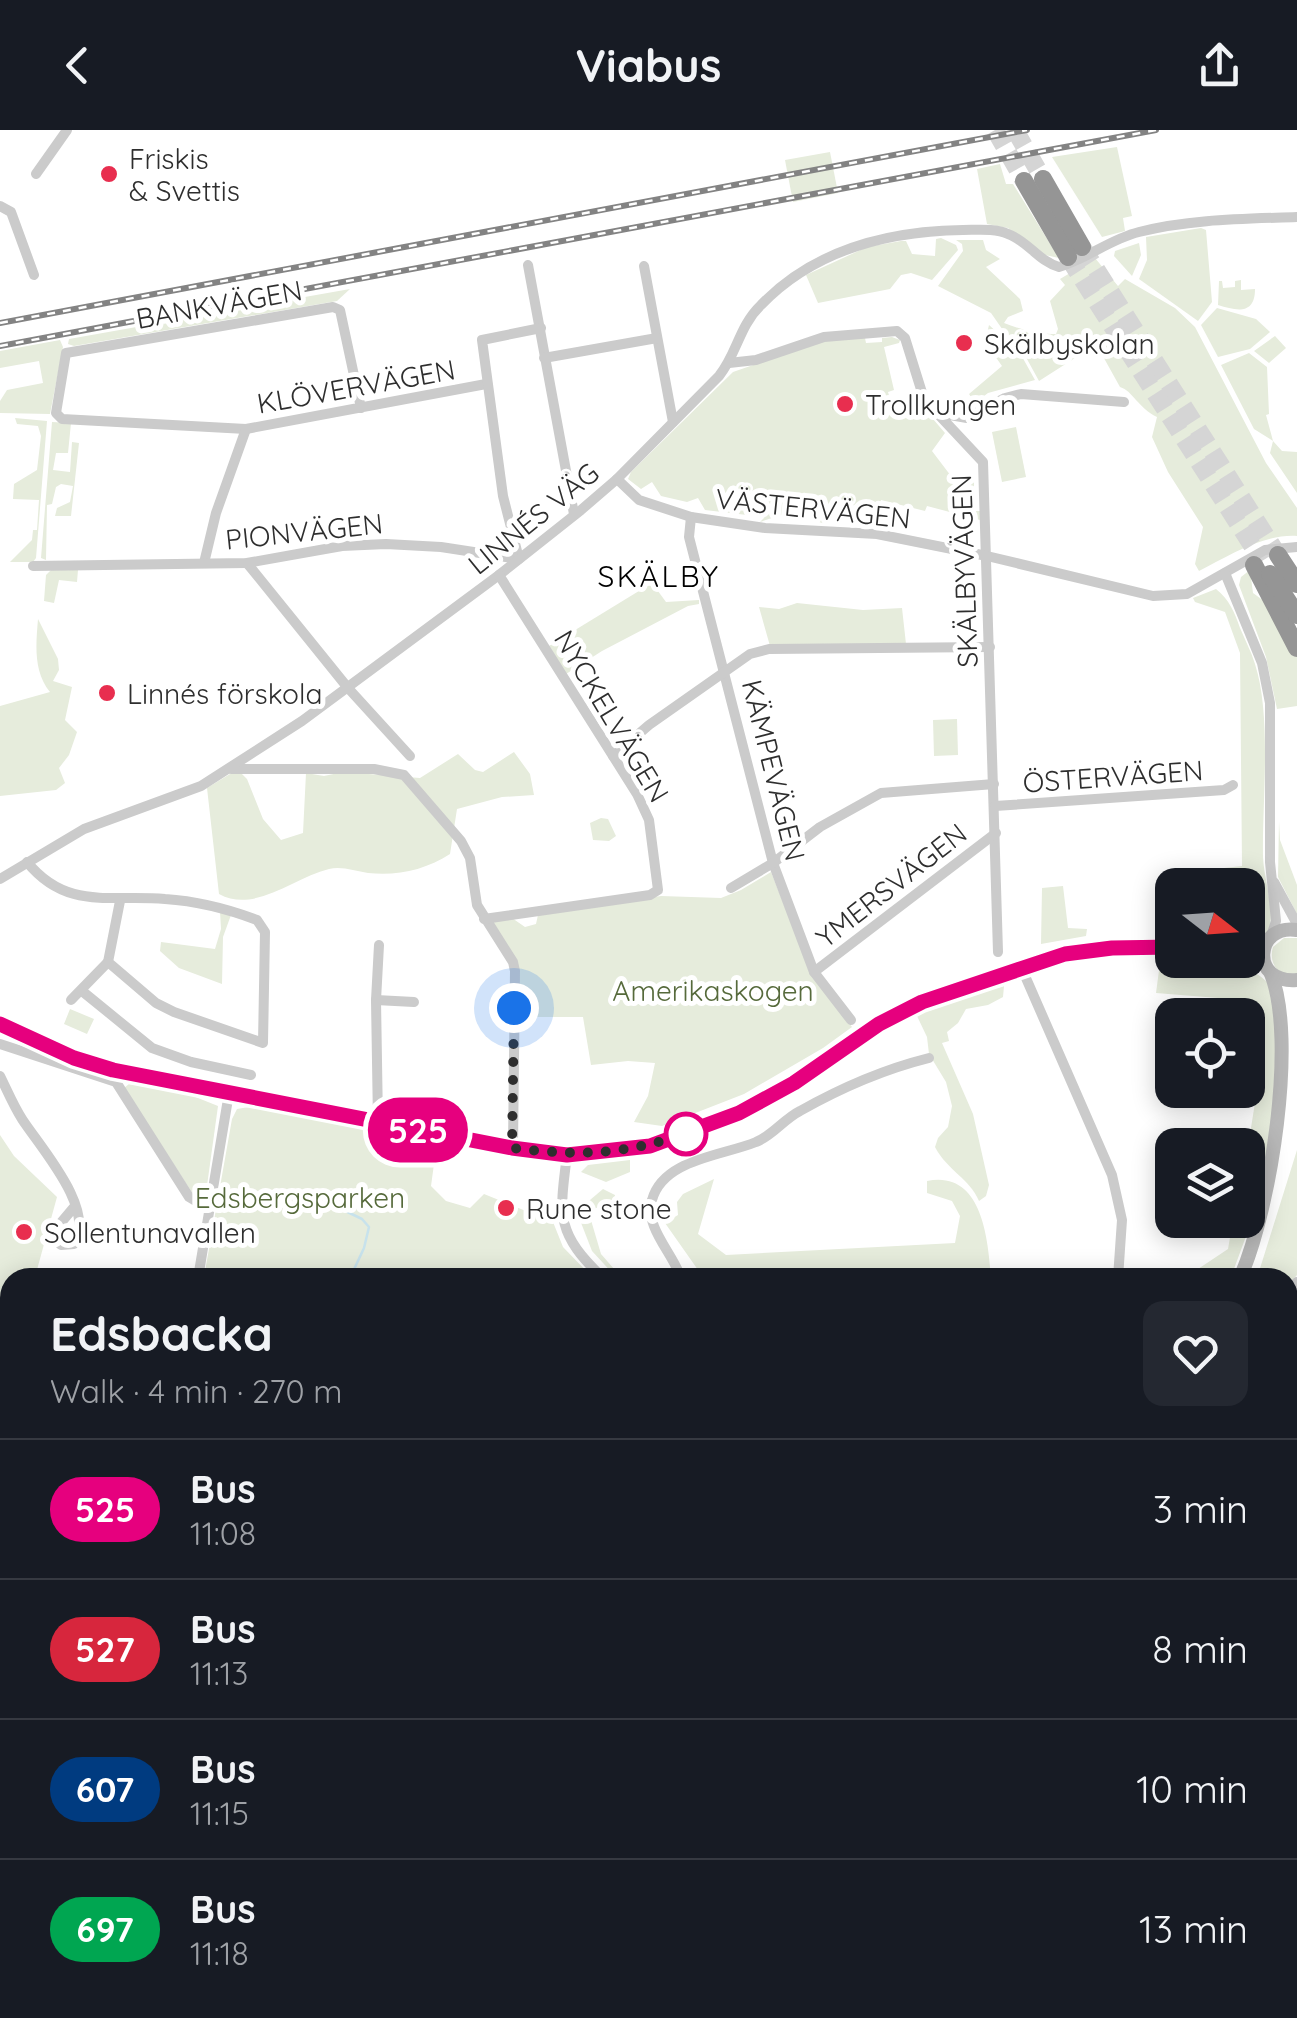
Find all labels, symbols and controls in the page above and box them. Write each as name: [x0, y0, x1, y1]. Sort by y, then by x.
text: Viabus: [576, 37, 721, 93]
icon: back: [50, 38, 105, 93]
icon: share: [1192, 38, 1247, 93]
place label: Friskis & Svettis: [129, 141, 240, 208]
marker: Friskis & Svettis: [98, 163, 120, 185]
street label: BANKVÄGEN: [133, 272, 305, 336]
place label: Skälbyskolan: [984, 326, 1155, 361]
marker: Skälbyskolan: [953, 332, 975, 354]
street label: KLÖVERVÄGEN: [254, 351, 458, 421]
place label: Trollkungen: [865, 387, 1016, 422]
marker: Trollkungen: [834, 393, 856, 415]
street label: LINNÉS VÄG: [461, 455, 605, 581]
street label: SKÄLBYVÄGEN: [943, 474, 985, 668]
street label: VÄSTERVÄGEN: [714, 480, 912, 536]
street label: PIONVÄGEN: [224, 505, 384, 557]
district label: SKÄLBY: [597, 557, 721, 595]
street label: NYCKELVÄGEN: [547, 624, 677, 808]
place label: Linnés förskola: [127, 676, 322, 711]
street label: KÄMPEVÄGEN: [735, 676, 813, 864]
marker: Linnés förskola: [96, 682, 118, 704]
street label: ÖSTERVÄGEN: [1022, 752, 1204, 800]
street label: YMERSVÄGEN: [809, 815, 973, 955]
north arrow: [1155, 868, 1265, 978]
map controls: [1155, 868, 1265, 1238]
park label: Amerikaskogen: [612, 973, 814, 1008]
your location: [489, 983, 539, 1033]
button: locate: [1155, 998, 1265, 1108]
line badge: 525: [360, 1098, 476, 1162]
text: 525: [388, 1108, 448, 1152]
unlabelled marker: [665, 1113, 707, 1155]
button: layers: [1155, 1128, 1265, 1238]
park label: Edsbergsparken: [195, 1180, 405, 1215]
place label: Rune stone: [526, 1191, 671, 1226]
marker: Rune stone: [495, 1197, 517, 1219]
place label: Sollentunavallen: [44, 1215, 256, 1250]
marker: Sollentunavallen: [13, 1221, 35, 1243]
button: heart: [1143, 1301, 1248, 1406]
text: Edsbacka: [50, 1303, 273, 1363]
text: Walk · 4 min · 270 m: [50, 1371, 343, 1411]
text: Bus: [190, 1465, 256, 1513]
text: 3 min: [1153, 1485, 1248, 1533]
text: 525: [75, 1487, 135, 1531]
text: 11:08: [190, 1513, 256, 1553]
text: Bus: [190, 1605, 256, 1653]
text: 8 min: [1152, 1625, 1248, 1673]
text: 527: [75, 1627, 135, 1671]
text: 11:13: [190, 1653, 248, 1693]
text: Bus: [190, 1745, 256, 1793]
text: 10 min: [1136, 1765, 1248, 1813]
text: 607: [76, 1767, 134, 1811]
text: 11:15: [190, 1793, 249, 1833]
text: Bus: [190, 1885, 256, 1933]
text: 13 min: [1139, 1905, 1248, 1953]
text: 697: [76, 1907, 134, 1951]
text: 11:18: [190, 1933, 249, 1973]

